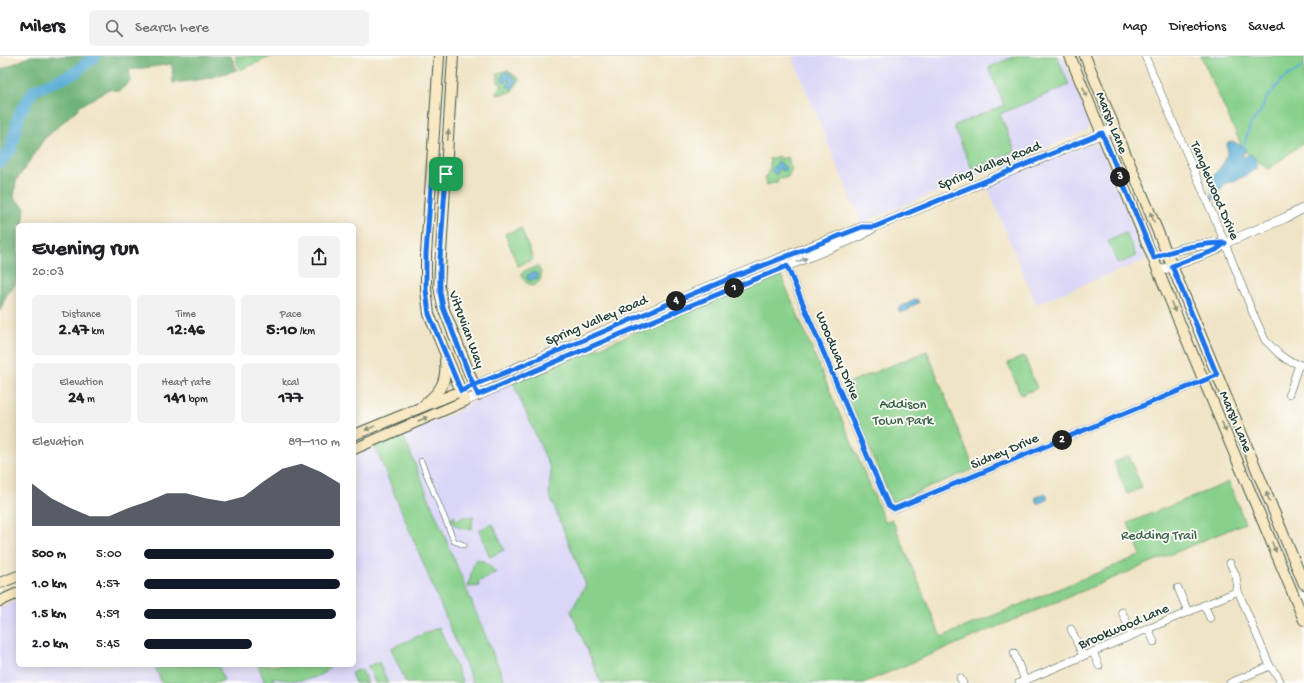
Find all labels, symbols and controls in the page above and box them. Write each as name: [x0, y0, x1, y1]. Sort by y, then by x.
search box: [89, 10, 369, 46]
text: Milers: [20, 16, 65, 39]
icon: search: [103, 17, 125, 39]
text: Search here: [135, 19, 209, 37]
text: Map: [1123, 19, 1147, 36]
text: Directions: [1169, 19, 1226, 36]
text: Saved: [1248, 19, 1284, 36]
one-way arrow: [1082, 87, 1088, 98]
street label: Marsh Lane: [1091, 90, 1131, 157]
one-way arrow: [445, 128, 451, 141]
street label: Spring Valley Road: [936, 137, 1045, 195]
street label: Tanglewood Drive: [1185, 138, 1242, 244]
pin: [429, 157, 463, 191]
icon: arrive: [435, 163, 457, 185]
pin: 3: [1110, 167, 1130, 187]
text: 3: [1117, 171, 1123, 183]
one-way arrow: [1148, 211, 1155, 223]
button: share: [298, 236, 340, 278]
text: Evening run: [32, 237, 139, 263]
one-way arrow: [796, 257, 807, 263]
text: 20:03: [32, 265, 64, 280]
pin: 1: [724, 278, 744, 298]
text: 1: [732, 282, 736, 294]
street label: Vitruvian Way: [443, 288, 488, 371]
street label: Spring Valley Road: [543, 291, 652, 350]
pin: 4: [666, 291, 686, 311]
text: 4: [673, 295, 679, 307]
one-way arrow: [1170, 302, 1176, 313]
text: Distance: [62, 309, 101, 321]
text: Time: [176, 309, 196, 321]
text: Pace: [280, 309, 301, 321]
street label: Woodway Drive: [811, 309, 863, 403]
text: 2.47: [58, 321, 89, 341]
text: 12:46: [167, 321, 205, 341]
text: 5:10: [266, 321, 297, 341]
text: km: [89, 326, 104, 338]
text: /km: [297, 326, 315, 338]
text: Elevation: [59, 377, 103, 389]
text: Heart rate: [161, 377, 211, 389]
text: kcal: [282, 377, 299, 389]
text: 24: [68, 389, 84, 409]
text: 141: [164, 389, 186, 409]
text: 177: [278, 389, 303, 409]
street label: Marsh Lane: [1214, 389, 1256, 456]
text: m: [84, 394, 95, 406]
text: bpm: [186, 394, 208, 406]
park label: Addison Town Park: [872, 397, 935, 430]
one-way arrow: [417, 416, 428, 422]
one-way arrow: [1220, 421, 1227, 433]
one-way arrow: [364, 426, 376, 432]
street label: Sidney Drive: [968, 430, 1042, 474]
pin: 2: [1052, 430, 1072, 450]
text: 2: [1059, 434, 1065, 446]
text: Elevation: [32, 435, 84, 450]
text: 89–110 m: [288, 435, 340, 450]
one-way arrow: [1264, 490, 1270, 502]
park label: Redding Trail: [1121, 528, 1197, 545]
one-way arrow: [1270, 541, 1277, 553]
text: 500 m: [32, 547, 66, 562]
text: 5:00: [96, 547, 122, 562]
text: 1.0 km: [32, 577, 67, 592]
text: 4:57: [96, 577, 120, 592]
street label: Brookwood Lane: [1075, 600, 1172, 654]
text: 1.5 km: [32, 607, 66, 622]
text: 4:59: [96, 607, 120, 622]
text: 2.0 km: [32, 637, 68, 652]
text: 5:45: [96, 637, 120, 652]

